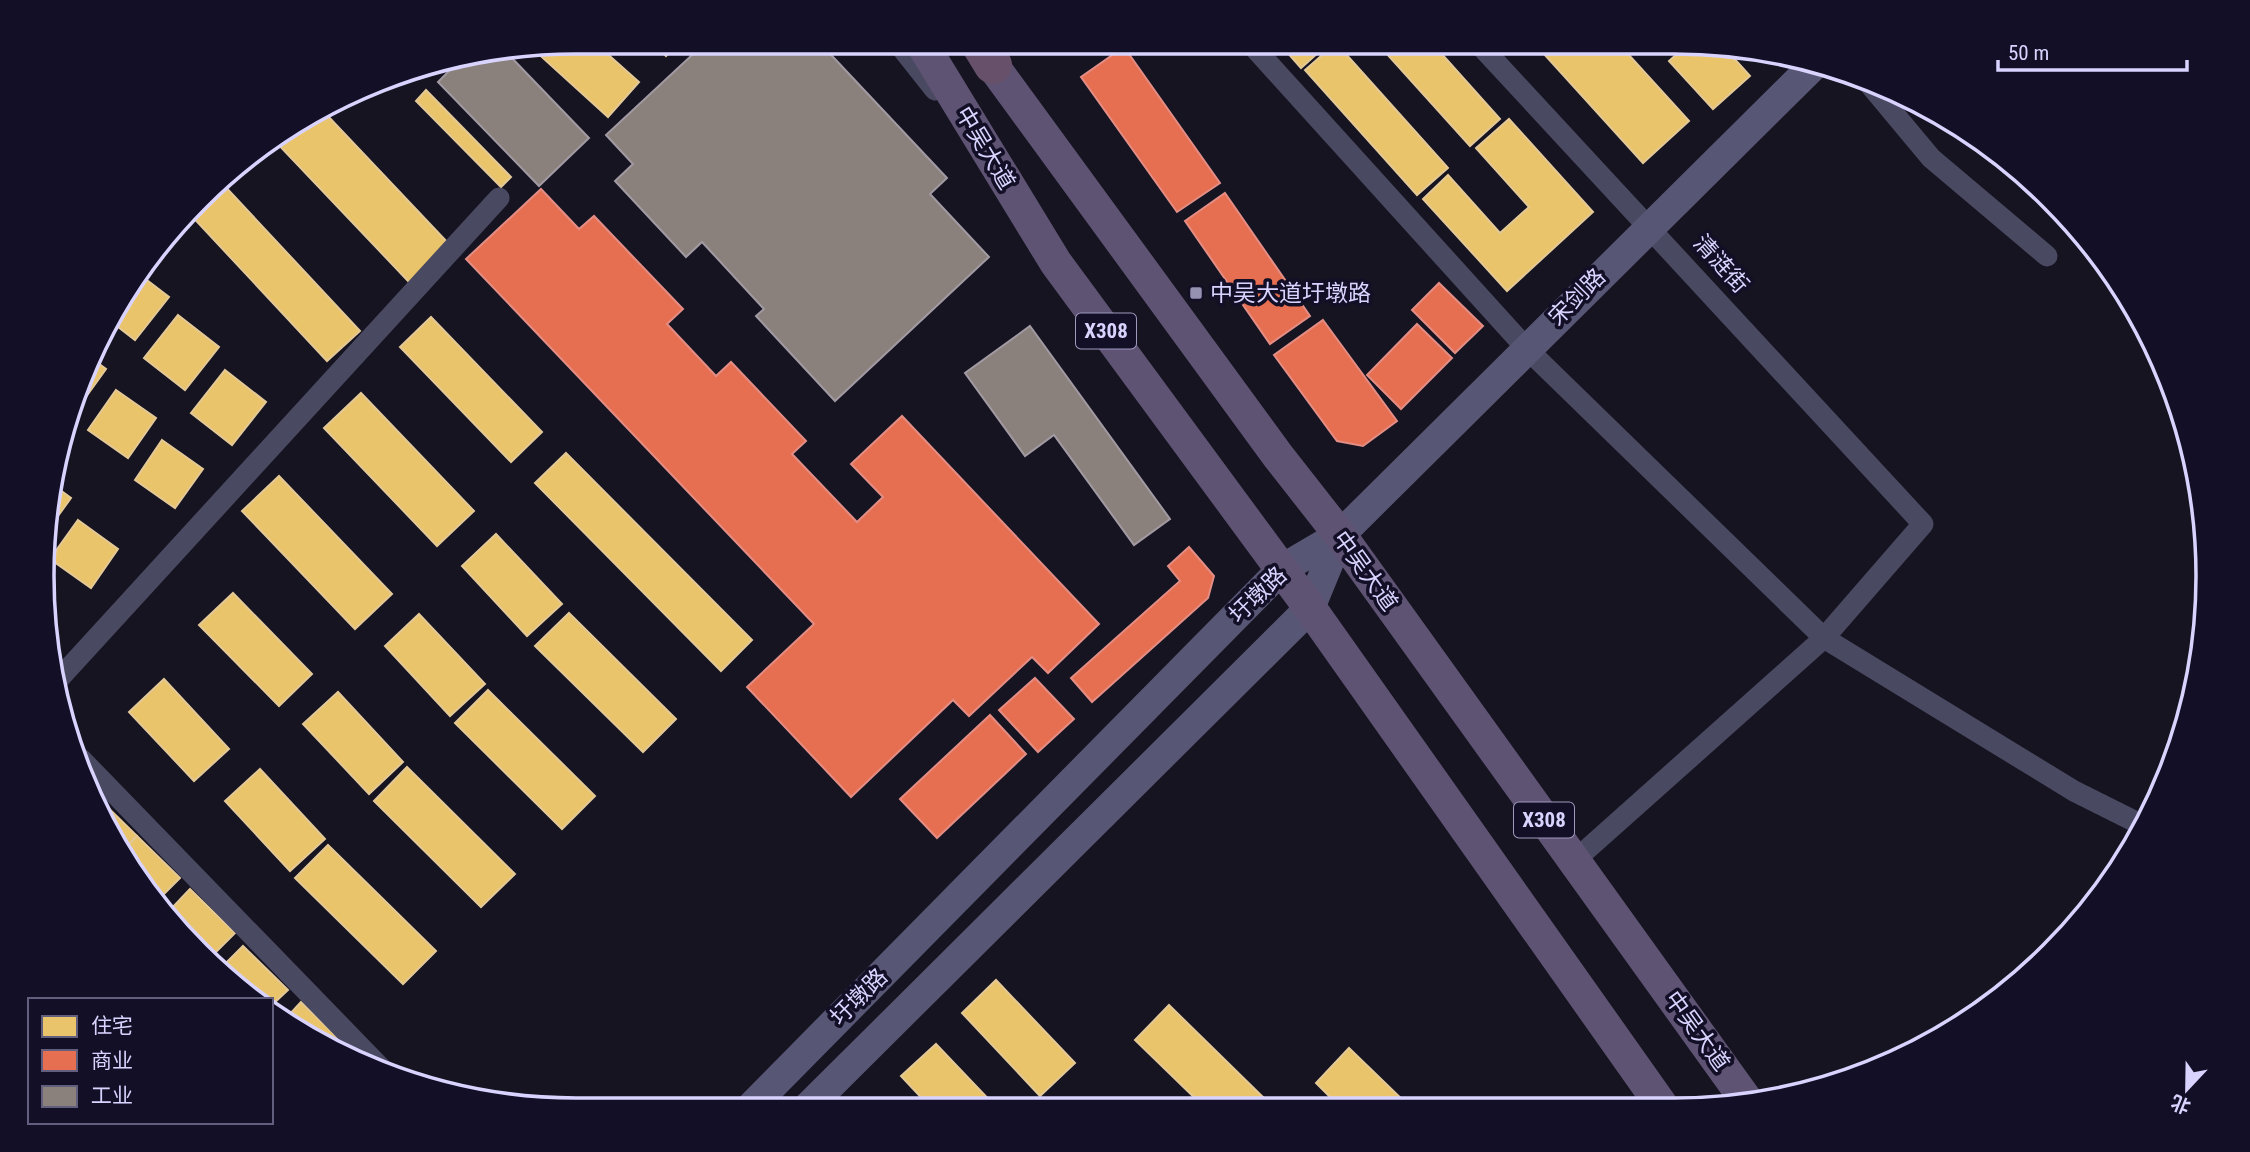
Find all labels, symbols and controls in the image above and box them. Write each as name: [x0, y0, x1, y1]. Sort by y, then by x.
scale bar: [1998, 28, 2187, 72]
text: 50 m: [2008, 41, 2049, 65]
street label: 中吴大道: [950, 102, 1020, 194]
street label: 清涟街: [1688, 229, 1754, 299]
street label: 宋剑路: [1543, 263, 1611, 331]
place label: 中吴大道圩墩路: [1210, 280, 1371, 307]
marker: 中吴大道圩墩路: [1188, 285, 1204, 301]
road number: X308: [1076, 314, 1136, 348]
street label: 中吴大道: [1327, 526, 1403, 616]
street label: 圩墩路: [1224, 561, 1292, 629]
road number: X308: [1514, 802, 1574, 838]
street label: 圩墩路: [825, 963, 893, 1031]
street label: 中吴大道: [1659, 986, 1735, 1076]
legend: [28, 998, 273, 1124]
text: 住宅: [91, 1014, 133, 1038]
text: 商业: [91, 1049, 133, 1073]
north arrow: [2152, 1054, 2222, 1124]
text: 工业: [91, 1084, 133, 1108]
text: 北: [2168, 1090, 2194, 1119]

